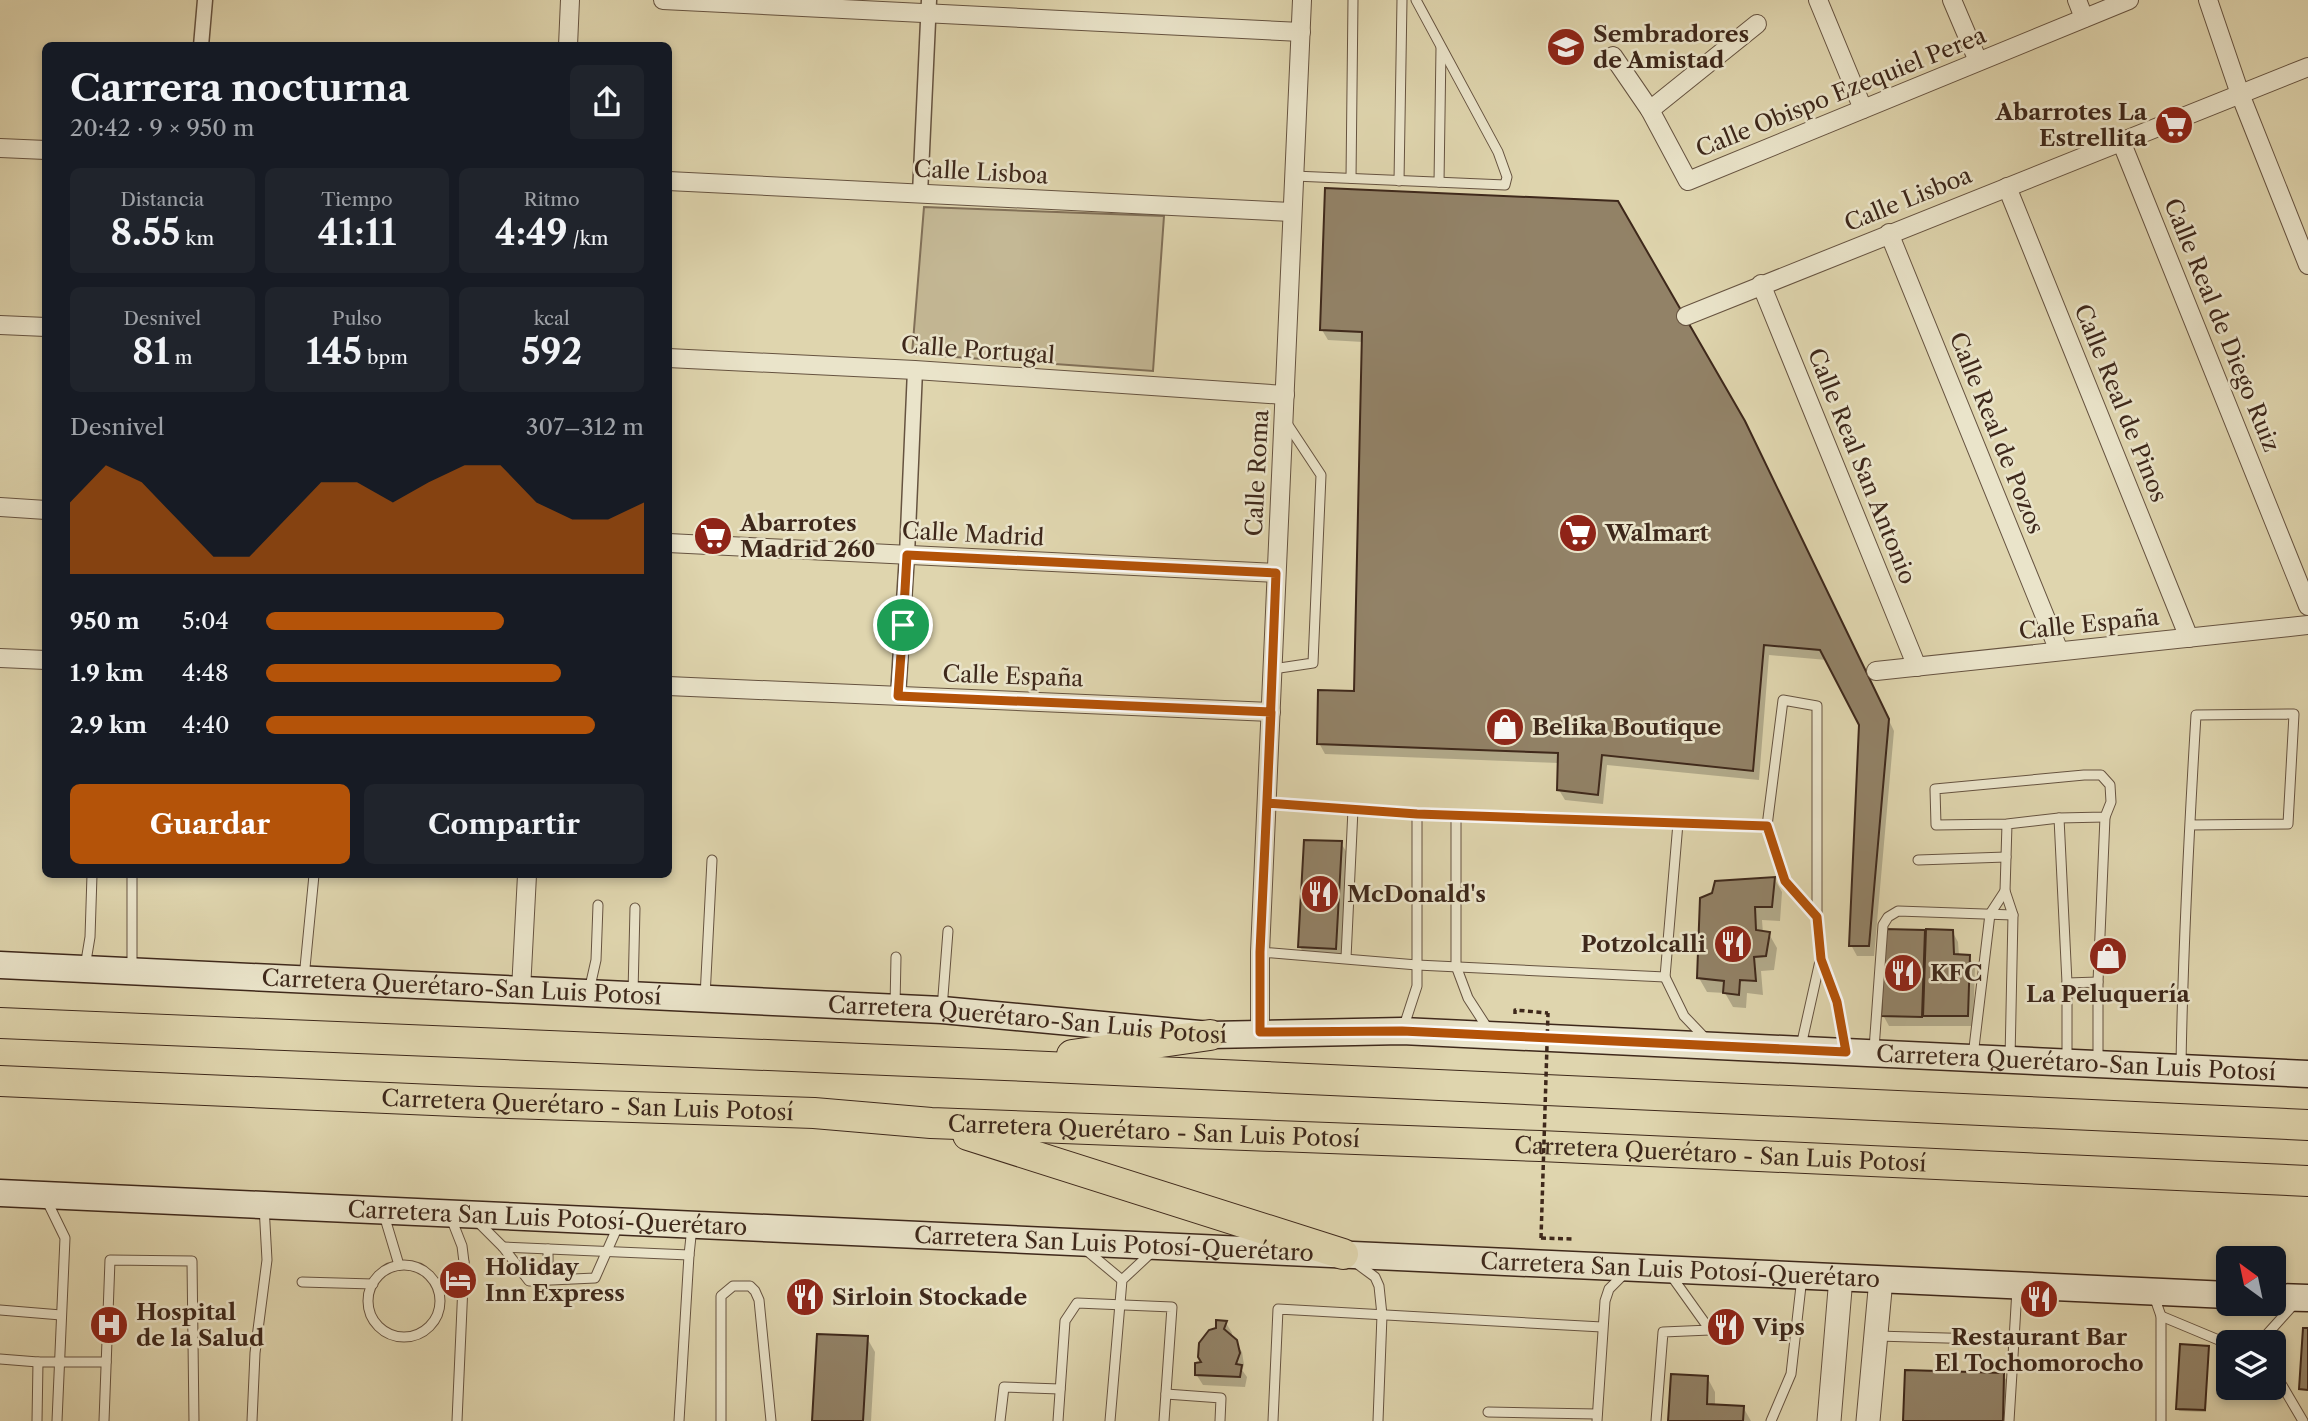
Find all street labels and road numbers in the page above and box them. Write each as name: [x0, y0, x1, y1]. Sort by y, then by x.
street label: Calle Obispo Ezequiel Perea: [1692, 21, 1991, 163]
street label: Calle Lisboa: [913, 154, 1050, 190]
street label: Calle Lisboa: [1840, 160, 1977, 237]
street label: Calle Real de Diego Ruiz: [2158, 194, 2286, 456]
street label: Calle Real de Pinos: [2069, 300, 2173, 506]
street label: Calle Real de Pozos: [1944, 328, 2050, 538]
street label: Calle Portugal: [900, 331, 1056, 369]
street label: Calle Real San Antonio: [1802, 344, 1922, 588]
street label: Calle Roma: [1240, 408, 1274, 537]
street label: Calle Madrid: [901, 516, 1045, 552]
street label: Calle España: [2017, 603, 2161, 645]
street label: Calle España: [942, 660, 1085, 692]
street label: Carretera Querétaro-San Luis Potosí: [261, 964, 662, 1011]
street label: Carretera Querétaro-San Luis Potosí: [827, 991, 1227, 1049]
street label: Carretera Querétaro-San Luis Potosí: [1875, 1040, 2276, 1086]
street label: Carretera Querétaro - San Luis Potosí: [381, 1084, 794, 1126]
street label: Carretera Querétaro - San Luis Potosí: [947, 1110, 1360, 1153]
street label: Carretera Querétaro - San Luis Potosí: [1514, 1131, 1927, 1178]
street label: Carretera San Luis Potosí-Querétaro: [347, 1195, 748, 1241]
street label: Carretera San Luis Potosí-Querétaro: [913, 1221, 1314, 1267]
street label: Carretera San Luis Potosí-Querétaro: [1480, 1247, 1881, 1293]

